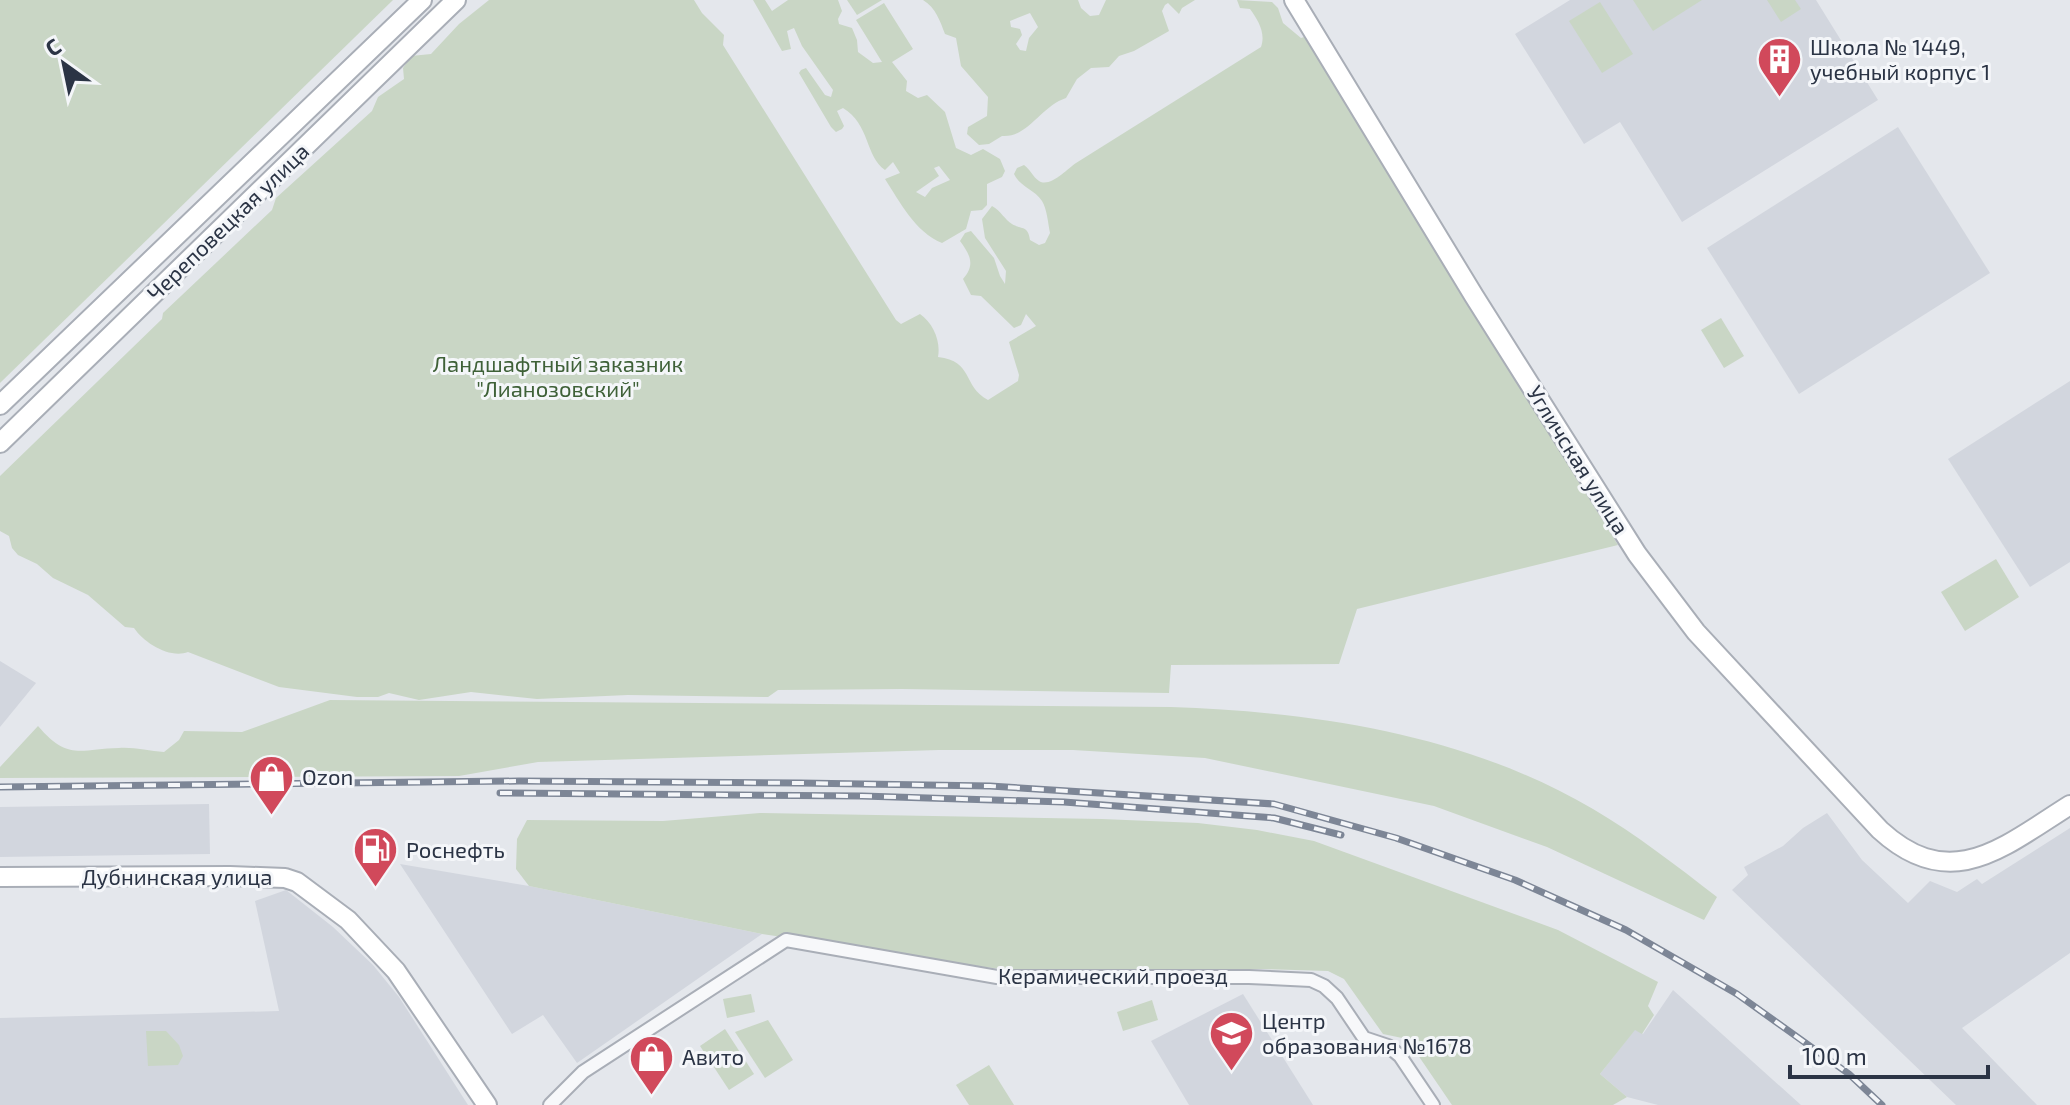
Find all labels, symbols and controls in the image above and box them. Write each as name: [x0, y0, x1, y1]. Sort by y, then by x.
north arrow: [24, 24, 104, 104]
text: С: [40, 32, 65, 61]
place label: Школа № 1449, учебный корпус 1: [1810, 33, 1990, 85]
building icon: Школа № 1449, учебный корпус 1: [1755, 36, 1803, 99]
street label: Череповецкая улица: [141, 137, 314, 306]
park label: Ландшафтный заказник "Лианозовский": [433, 350, 683, 401]
street label: Угличская улица: [1522, 380, 1635, 539]
shop icon: Ozon: [247, 753, 295, 816]
place label: Ozon: [302, 763, 353, 789]
fuel station icon: Роснефть: [351, 826, 399, 889]
place label: Роснефть: [406, 836, 505, 862]
street label: Дубнинская улица: [82, 863, 272, 890]
street label: Керамический проезд: [998, 962, 1228, 988]
place label: Центр образования №1678: [1262, 1007, 1472, 1058]
school or university icon: Центр образования №1678: [1207, 1010, 1255, 1073]
scale bar: [1790, 1029, 1988, 1079]
shop icon: Авито: [627, 1033, 675, 1096]
text: 100 m: [1802, 1041, 1867, 1070]
place label: Авито: [682, 1043, 744, 1069]

